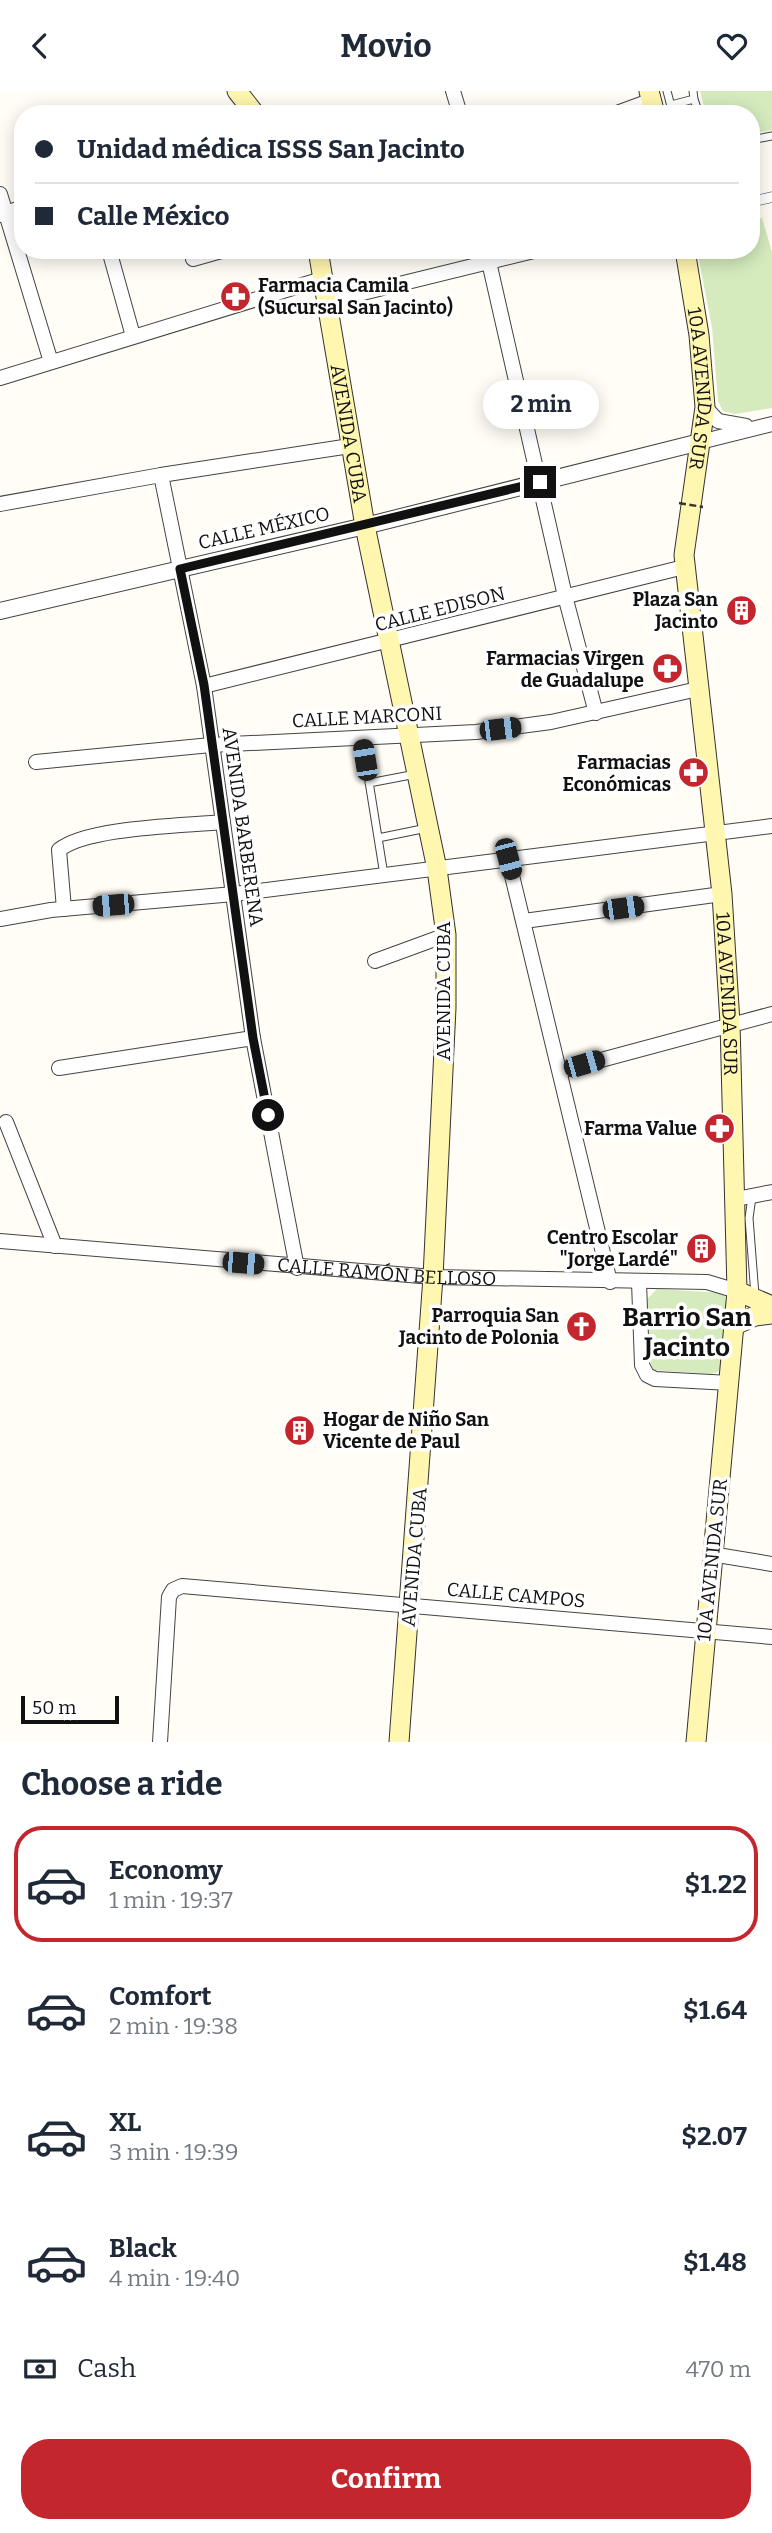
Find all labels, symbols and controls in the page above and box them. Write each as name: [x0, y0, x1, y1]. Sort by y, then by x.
icon: back: [21, 27, 59, 65]
text: Movio: [340, 27, 432, 65]
icon: heart: [713, 27, 751, 65]
text: Unidad médica ISSS San Jacinto: [77, 134, 465, 165]
text: Calle México: [77, 201, 229, 232]
place label: Farmacia Camila (Sucursal San Jacinto): [258, 274, 453, 319]
pharmacy icon: Farmacia Camila (Sucursal San Jacinto): [218, 279, 252, 313]
street label: 10A AVENIDA SUR: [683, 306, 717, 472]
street label: AVENIDA CUBA: [326, 363, 372, 505]
callout: 2 min: [482, 381, 598, 429]
text: 2 min: [510, 390, 572, 418]
route end: [524, 466, 556, 498]
street label: CALLE MÉXICO: [196, 502, 332, 554]
street label: CALLE EDISON: [372, 582, 508, 636]
place label: Plaza San Jacinto: [632, 588, 719, 633]
building icon: Plaza San Jacinto: [724, 593, 758, 627]
place label: Farmacias Virgen de Guadalupe: [486, 647, 645, 692]
pharmacy icon: Farmacias Virgen de Guadalupe: [650, 652, 684, 686]
street label: CALLE MARCONI: [291, 702, 443, 732]
car: [478, 716, 523, 742]
street label: AVENIDA BARBERENA: [218, 726, 268, 929]
car: [352, 738, 379, 782]
place label: Farmacias Económicas: [562, 751, 671, 796]
pharmacy icon: Farmacias Económicas: [677, 756, 711, 790]
car: [493, 836, 524, 882]
car: [92, 893, 135, 917]
car: [601, 895, 646, 921]
street label: 10A AVENIDA SUR: [712, 911, 743, 1076]
street label: AVENIDA CUBA: [432, 921, 455, 1061]
car: [561, 1048, 608, 1080]
route start: [252, 1099, 284, 1131]
pharmacy icon: Farma Value: [703, 1111, 737, 1145]
place label: Farma Value: [584, 1117, 697, 1140]
place label: Centro Escolar "Jorge Lardé": [547, 1226, 678, 1271]
building icon: Centro Escolar "Jorge Lardé": [684, 1231, 718, 1265]
car: [222, 1251, 265, 1275]
street label: CALLE RAMÓN BELLOSO: [276, 1253, 497, 1290]
district label: Barrio San Jacinto: [622, 1302, 752, 1363]
place label: Parroquia San Jacinto de Polonia: [398, 1304, 560, 1349]
church icon: Parroquia San Jacinto de Polonia: [565, 1309, 599, 1343]
place label: Hogar de Niño San Vicente de Paul: [323, 1408, 490, 1453]
building icon: Hogar de Niño San Vicente de Paul: [283, 1413, 317, 1447]
street label: 10A AVENIDA SUR: [692, 1477, 732, 1643]
street label: AVENIDA CUBA: [396, 1486, 432, 1628]
street label: CALLE CAMPOS: [446, 1577, 586, 1613]
scale bar: [21, 1693, 119, 1725]
text: 50 m: [32, 1696, 76, 1719]
text: Choose a ride: [21, 1765, 222, 1803]
icon: car: [25, 1853, 88, 1916]
text: Economy: [109, 1855, 223, 1886]
text: $1.22: [685, 1869, 747, 1900]
text: 1 min · 19:37: [109, 1886, 233, 1914]
icon: car: [25, 1979, 88, 2042]
text: Comfort: [109, 1981, 212, 2012]
text: $1.64: [683, 1995, 747, 2026]
text: 2 min · 19:38: [109, 2012, 238, 2040]
icon: car: [25, 2105, 88, 2168]
text: XL: [109, 2107, 141, 2138]
text: $2.07: [681, 2121, 747, 2152]
text: 3 min · 19:39: [109, 2138, 238, 2166]
icon: car: [25, 2231, 88, 2294]
text: Black: [109, 2233, 177, 2264]
text: $1.48: [683, 2247, 747, 2278]
text: 4 min · 19:40: [109, 2264, 240, 2292]
icon: cash: [21, 2350, 59, 2388]
text: Cash: [77, 2353, 136, 2384]
text: 470 m: [685, 2355, 751, 2383]
button: Confirm: [21, 2439, 751, 2519]

